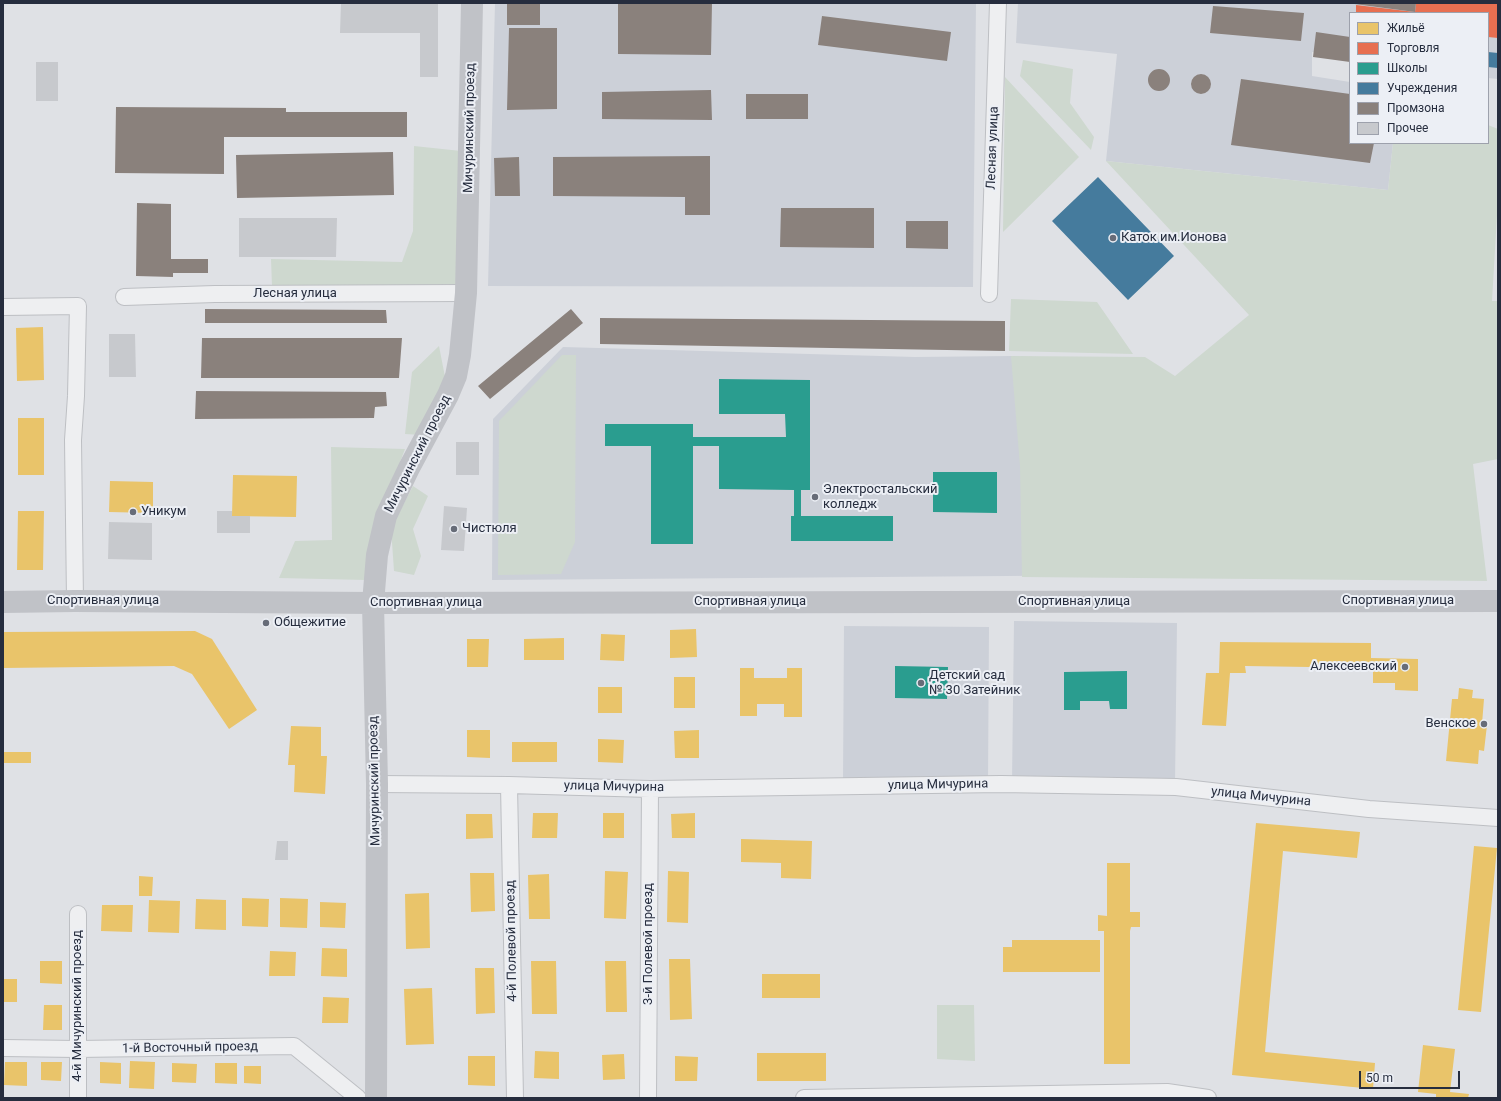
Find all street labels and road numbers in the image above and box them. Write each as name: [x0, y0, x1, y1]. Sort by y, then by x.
street label: Мичуринский проезд: [461, 63, 479, 193]
street label: Лесная улица: [984, 106, 1002, 190]
street label: Лесная улица: [253, 286, 337, 302]
street label: Мичуринский проезд: [382, 393, 454, 515]
street label: Спортивная улица: [47, 593, 159, 609]
street label: Спортивная улица: [1342, 593, 1454, 609]
street label: Спортивная улица: [694, 594, 806, 610]
street label: Спортивная улица: [1018, 594, 1130, 610]
street label: Спортивная улица: [370, 595, 482, 611]
street label: Мичуринский проезд: [366, 716, 384, 846]
street label: улица Мичурина: [888, 776, 988, 794]
street label: улица Мичурина: [564, 778, 664, 796]
street label: улица Мичурина: [1210, 784, 1312, 810]
street label: 4-й Полевой проезд: [503, 880, 521, 1002]
street label: 3-й Полевой проезд: [641, 883, 657, 1005]
street label: 4-й Мичуринский проезд: [70, 930, 86, 1082]
street label: 1-й Восточный проезд: [122, 1039, 258, 1057]

